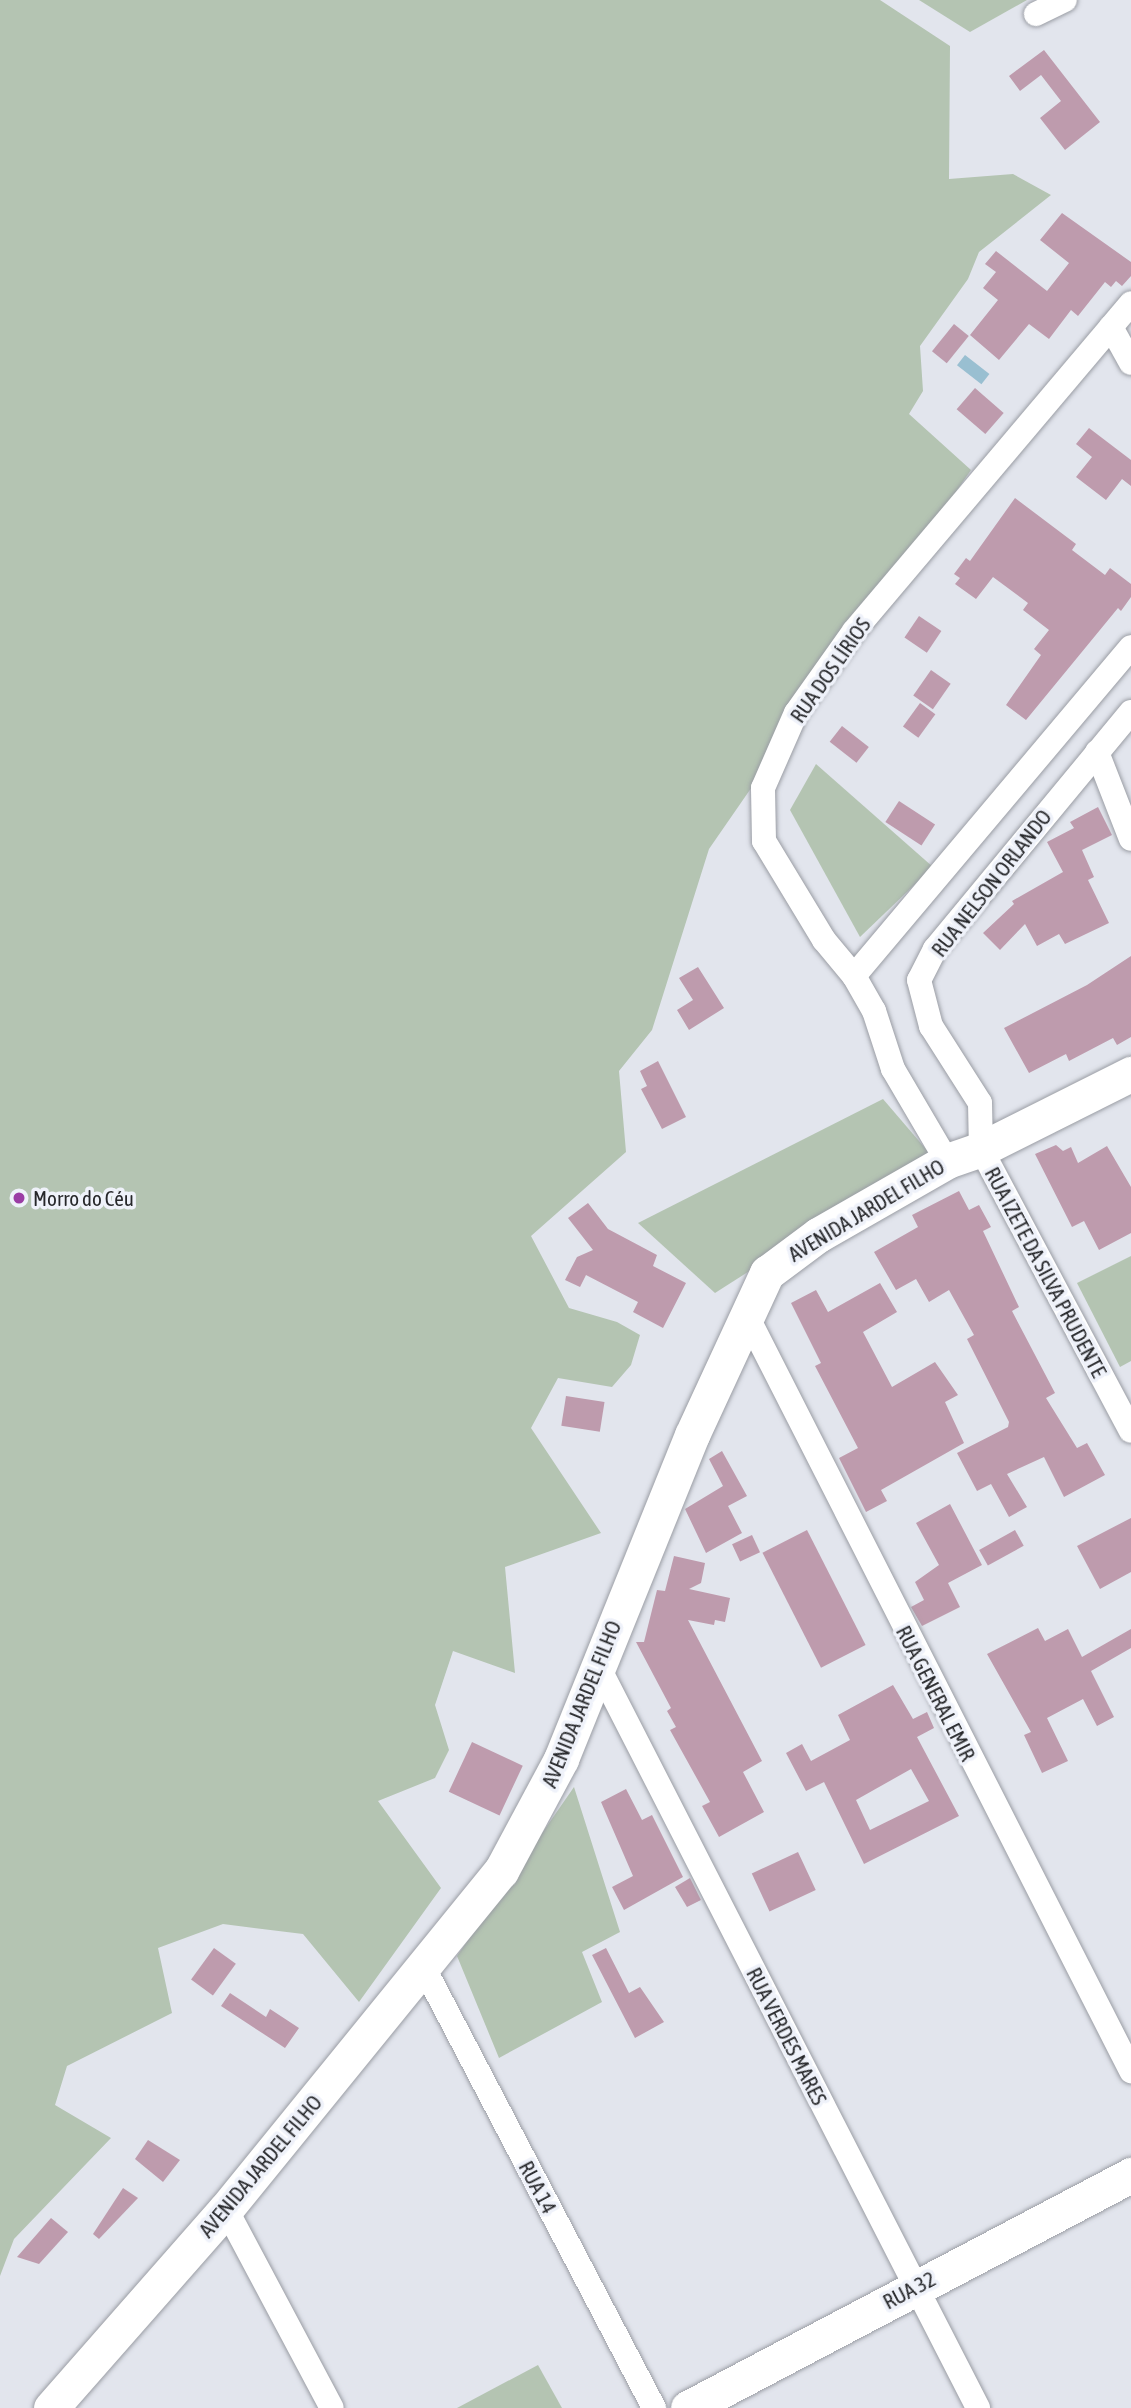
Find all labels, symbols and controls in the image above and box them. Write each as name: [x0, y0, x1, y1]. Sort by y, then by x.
street label: RUA DOS LÍRIOS: [785, 613, 875, 727]
street label: RUA NELSON ORLANDO: [926, 805, 1056, 961]
street label: AVENIDA JARDEL FILHO: [783, 1154, 949, 1266]
street label: RUA IZETE DA SILVA PRUDENTE: [980, 1163, 1112, 1381]
place label: Morro do Céu: [33, 1185, 134, 1211]
marker: Morro do Céu: [11, 1190, 27, 1206]
street label: AVENIDA JARDEL FILHO: [536, 1617, 626, 1791]
street label: RUA GENERAL EMIR: [891, 1621, 981, 1765]
street label: RUA VERDES MARES: [742, 1963, 832, 2109]
street label: AVENIDA JARDEL FILHO: [193, 2090, 327, 2242]
street label: RUA 14: [514, 2156, 562, 2218]
street label: RUA 32: [878, 2266, 940, 2314]

